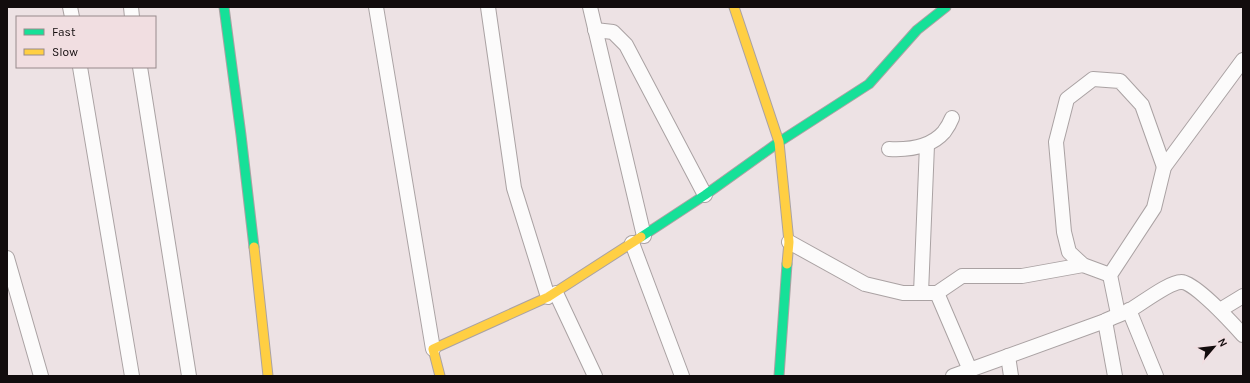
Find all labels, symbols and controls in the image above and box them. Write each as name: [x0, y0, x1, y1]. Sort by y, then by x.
legend: [16, 16, 156, 68]
text: Fast: [52, 25, 76, 39]
text: Slow: [52, 45, 78, 59]
north arrow: [1194, 327, 1234, 367]
text: N: [1215, 336, 1230, 349]

